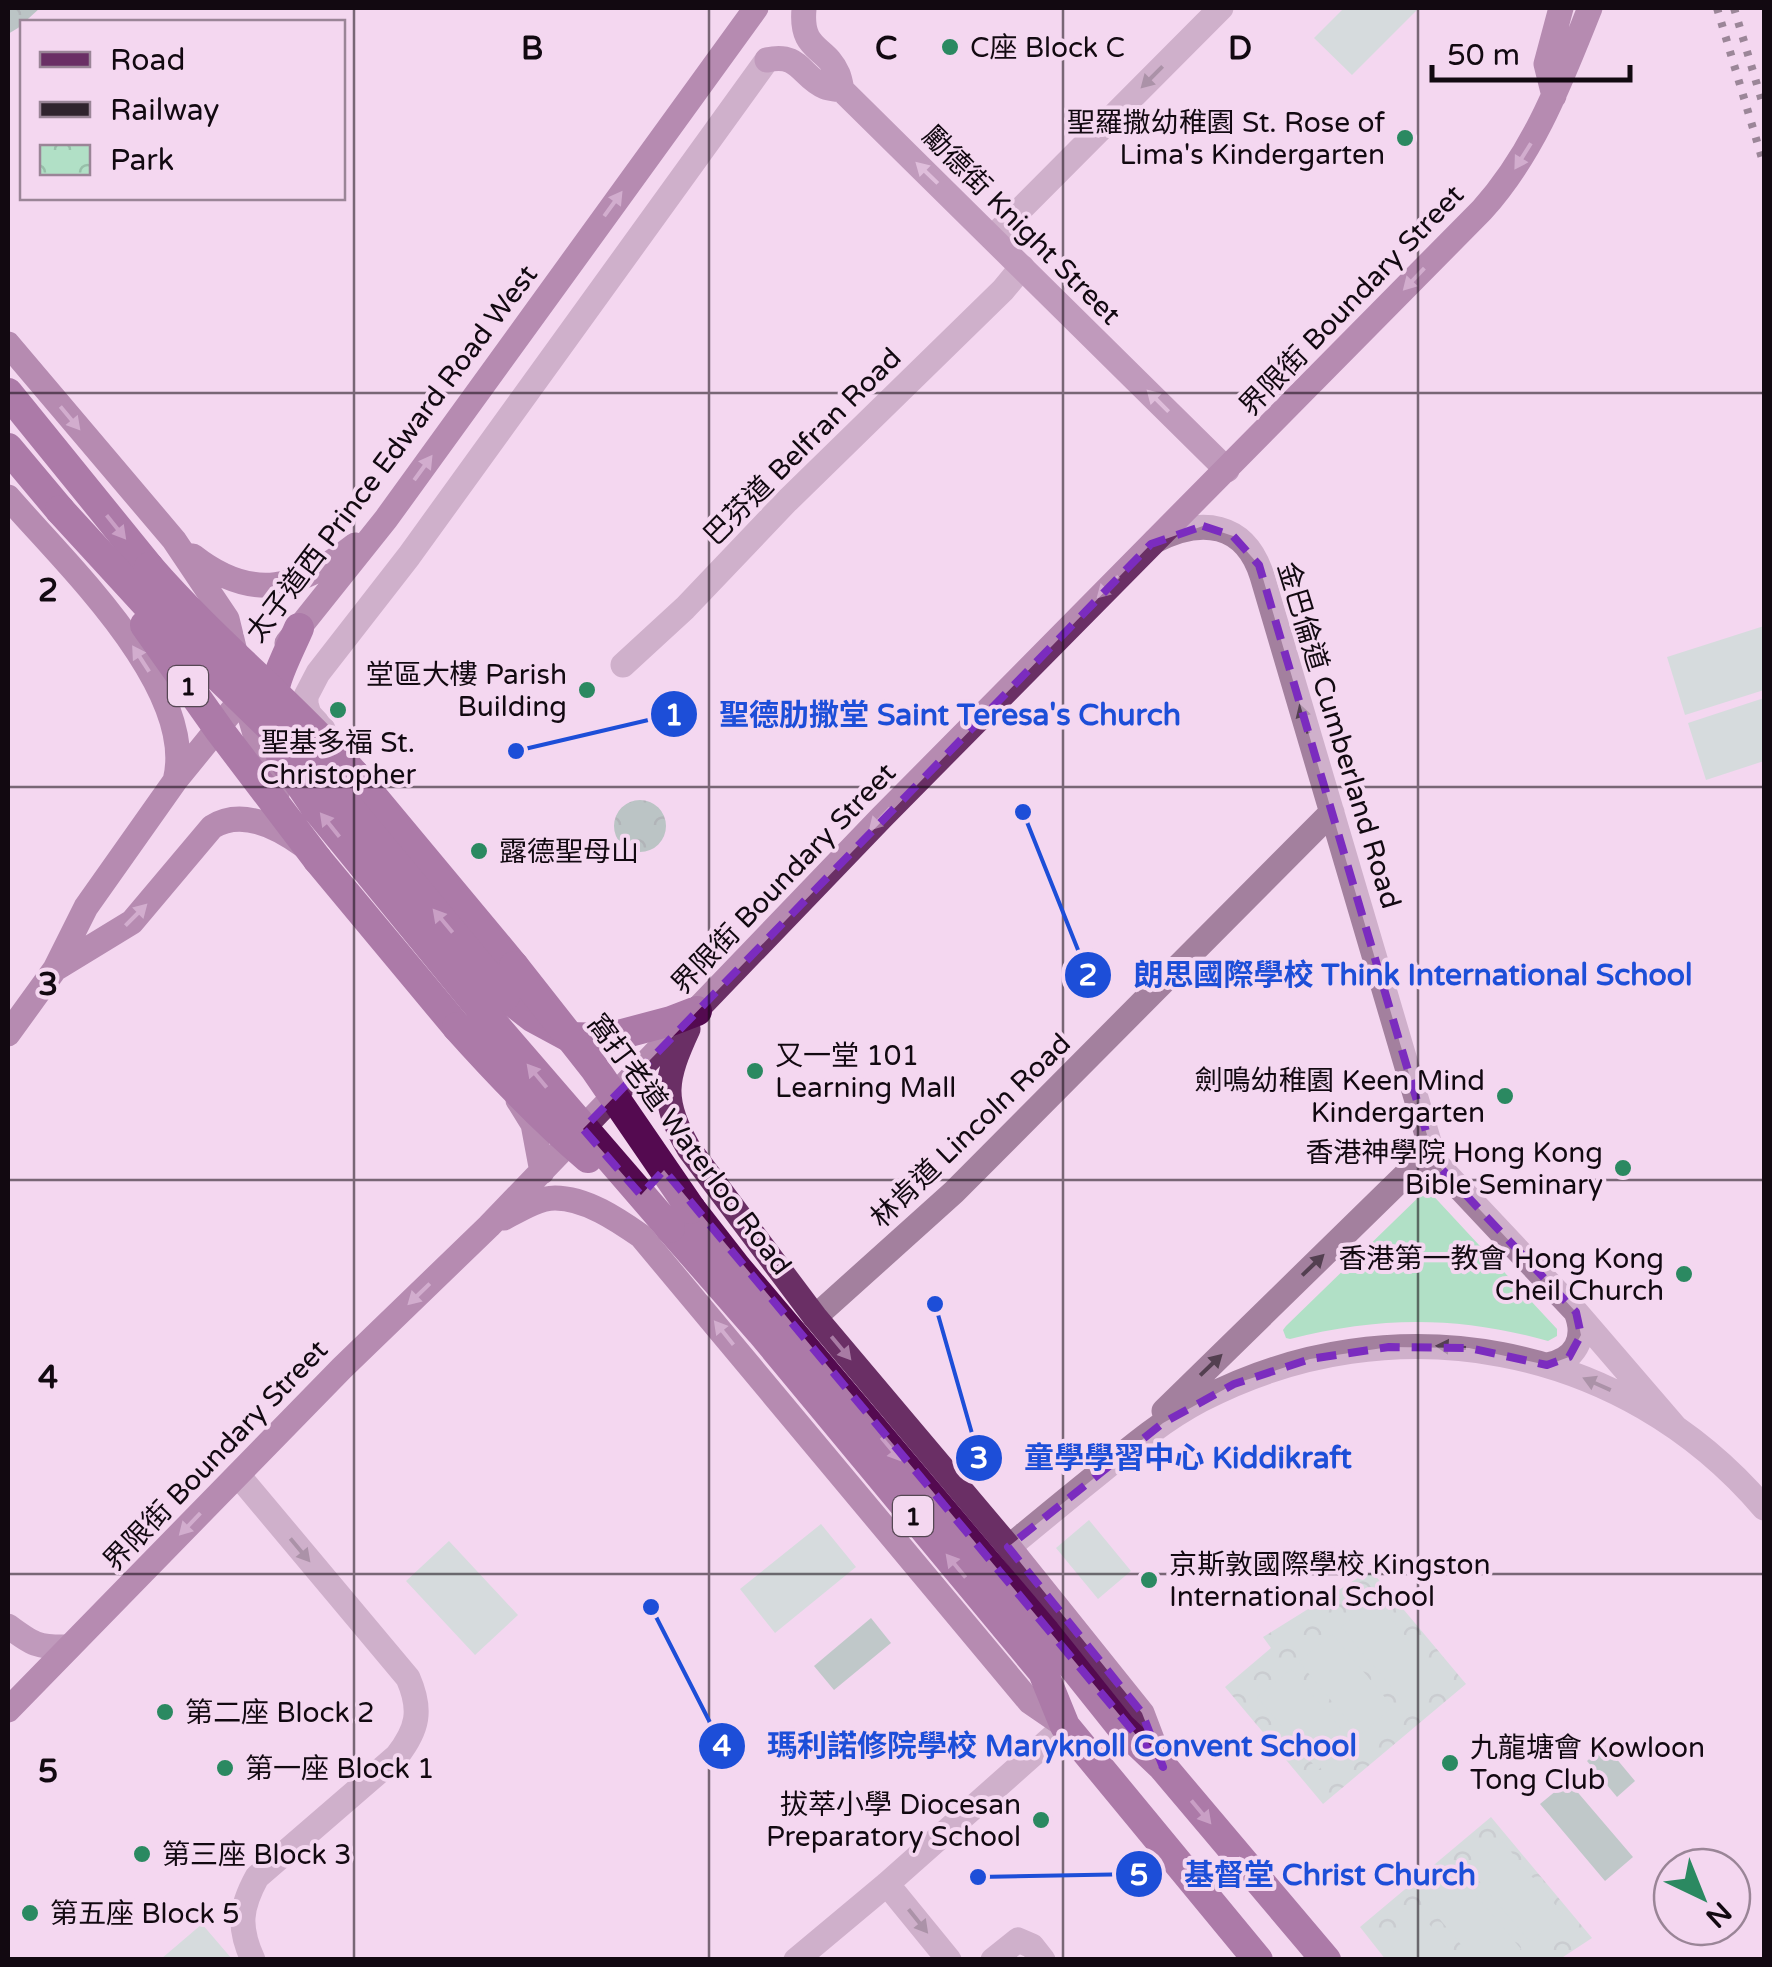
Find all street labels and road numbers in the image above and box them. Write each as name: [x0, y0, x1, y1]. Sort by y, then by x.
street label: 勵德街 Knight Street: [915, 119, 1128, 332]
street label: 界限街 Boundary Street: [1232, 178, 1471, 423]
street label: 太子道西 Prince Edward Road West: [239, 258, 545, 649]
street label: 巴芬道 Belfran Road: [697, 341, 908, 552]
street label: 金巴倫道 Cumberland Road: [1270, 558, 1408, 913]
road number: 1: [168, 666, 208, 706]
street label: 界限街 Boundary Street: [664, 756, 903, 1001]
street label: 窩打老道 Waterloo Road: [580, 1008, 798, 1282]
street label: 林肯道 Lincoln Road: [864, 1026, 1078, 1235]
street label: 界限街 Boundary Street: [96, 1333, 335, 1578]
road number: 1: [893, 1496, 933, 1536]

